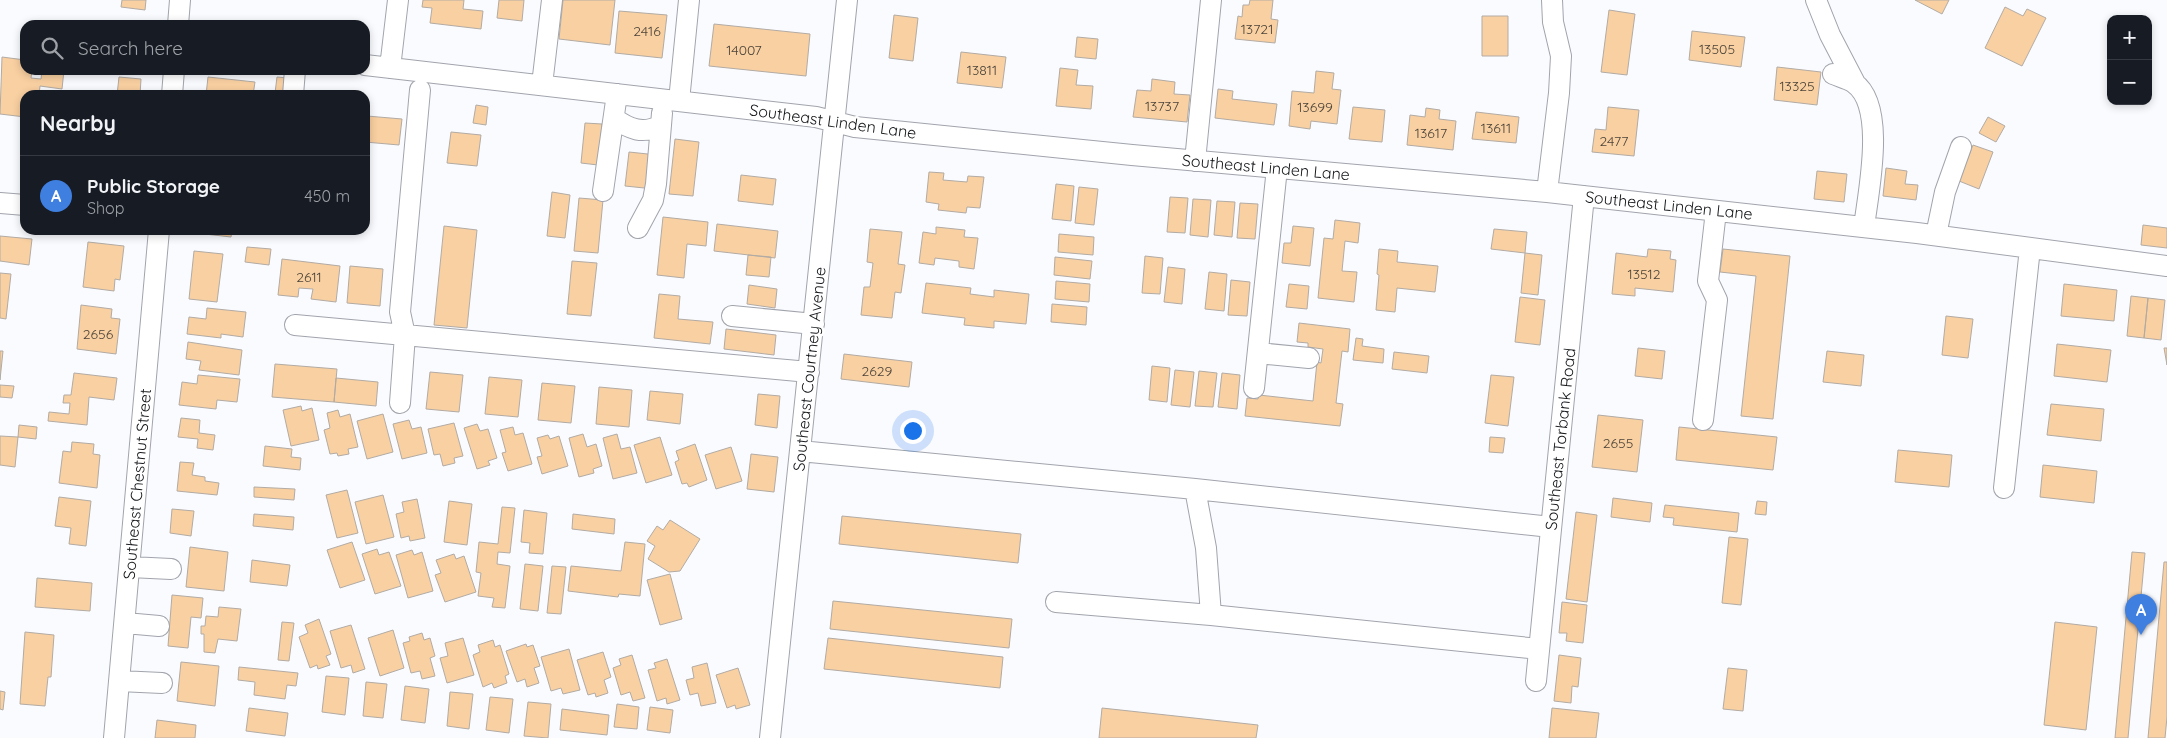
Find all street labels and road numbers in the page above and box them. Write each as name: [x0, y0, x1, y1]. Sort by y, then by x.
street label: Southeast Linden Lane: [748, 99, 918, 143]
street label: Southeast Linden Lane: [1181, 150, 1351, 184]
street label: Southeast Linden Lane: [1584, 186, 1754, 224]
street label: Southeast Courtney Avenue: [788, 266, 830, 472]
street label: Southeast Torbank Road: [1540, 347, 1580, 531]
street label: Southeast Chestnut Street: [119, 388, 155, 580]

